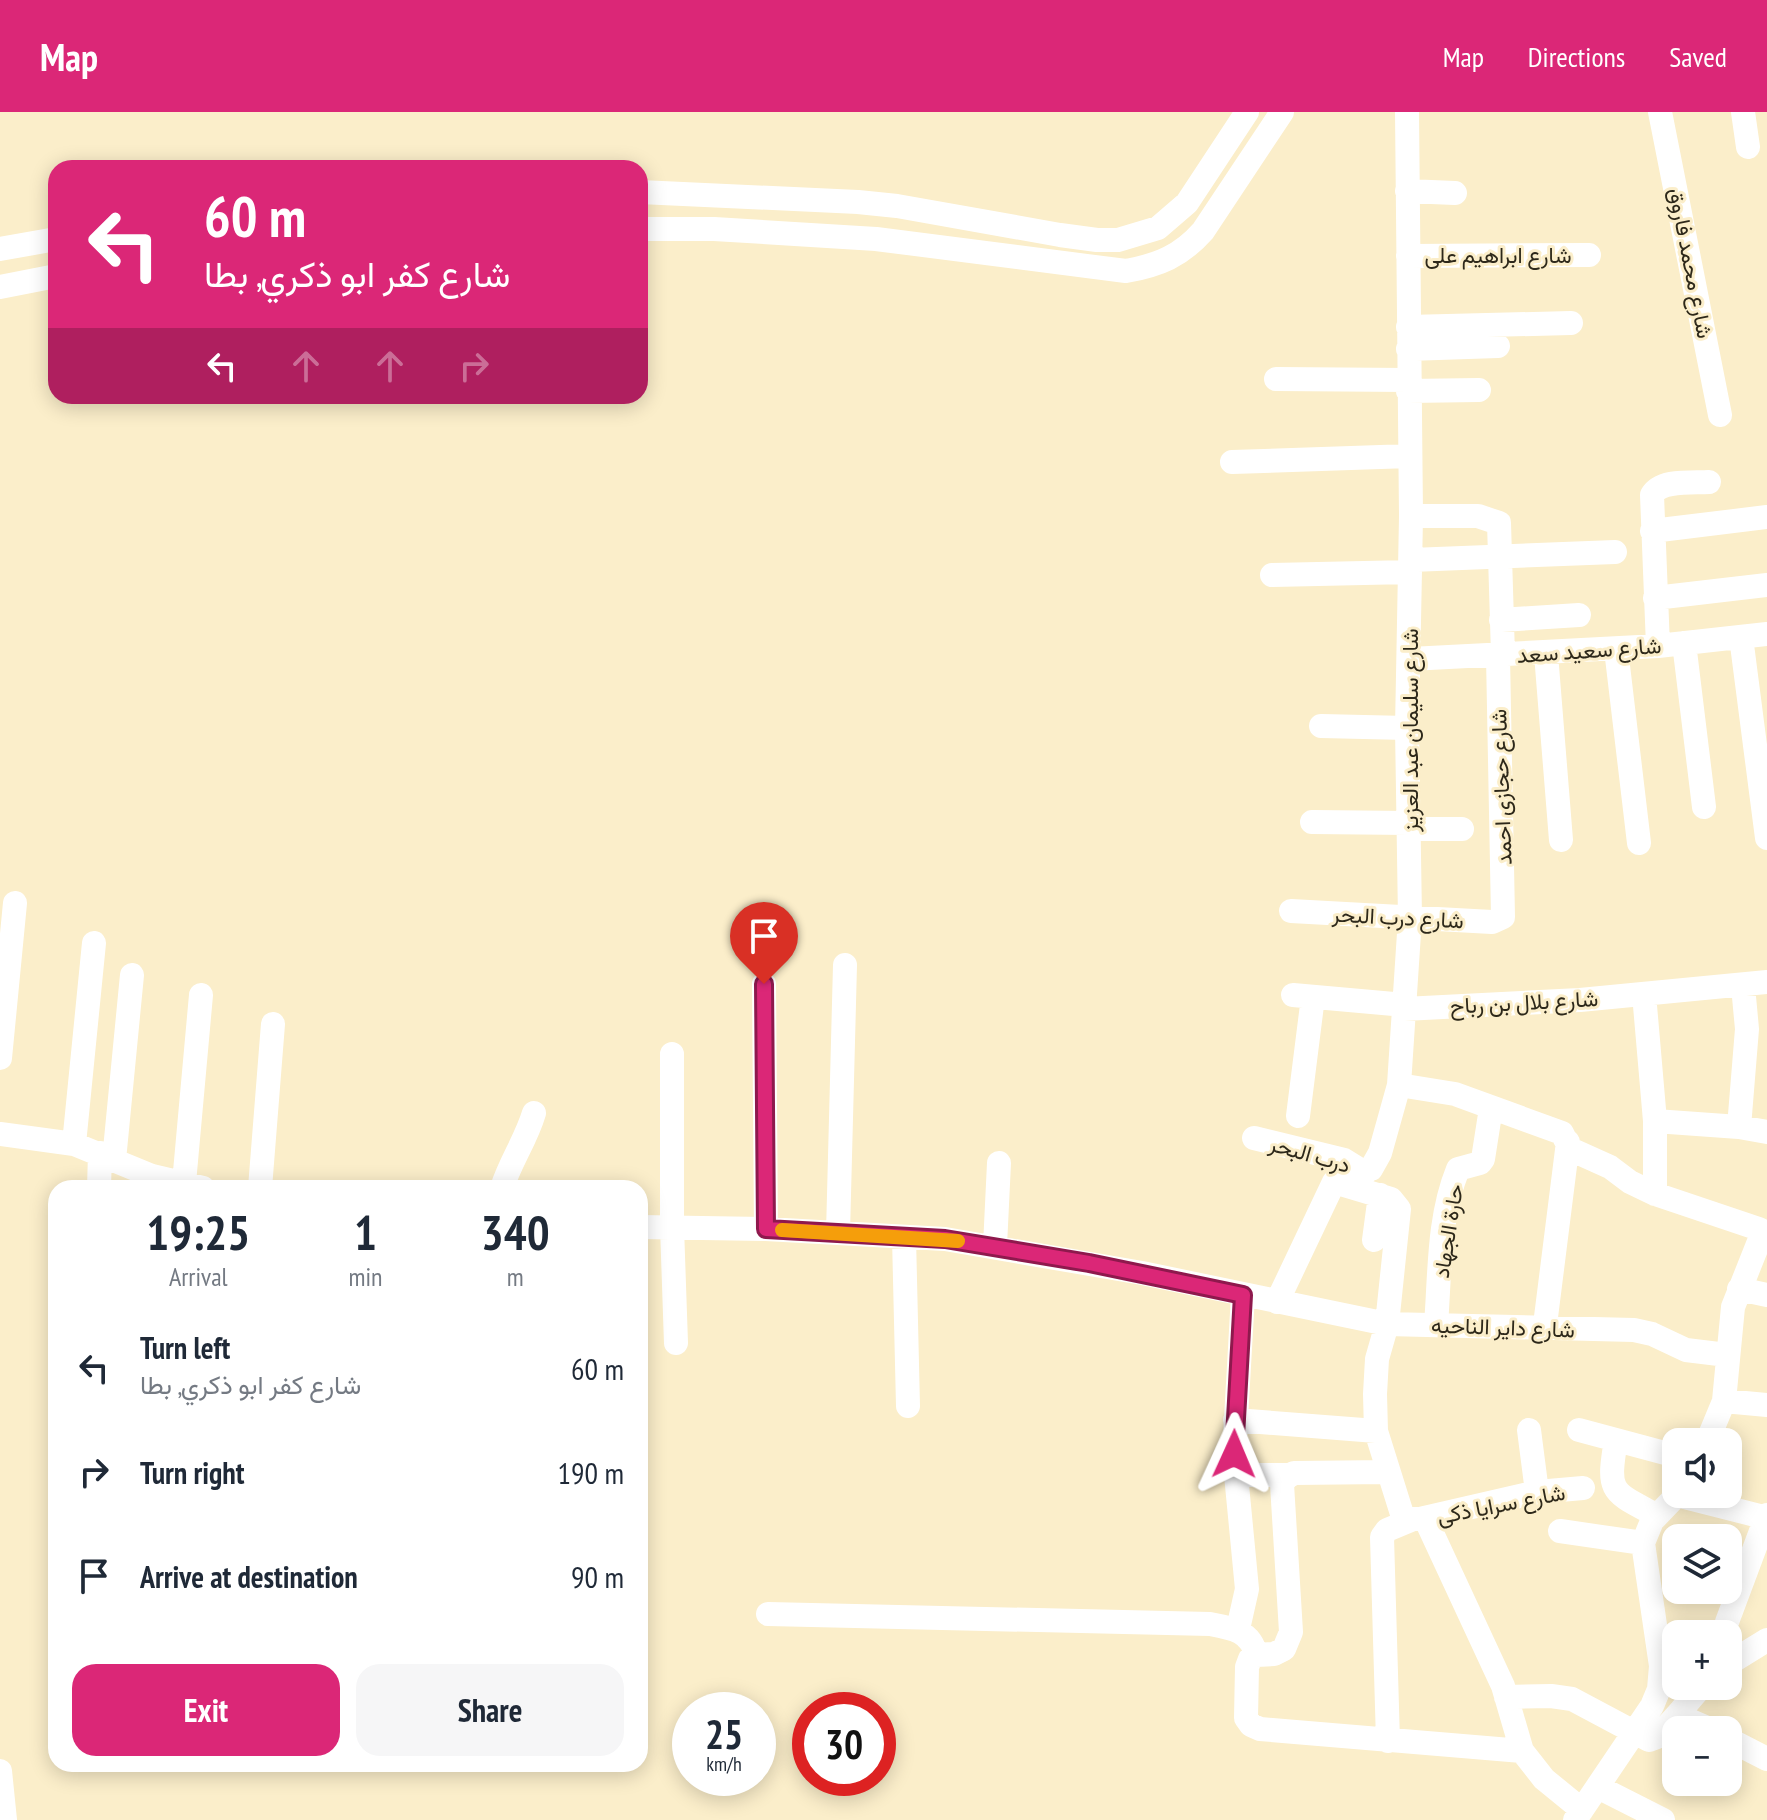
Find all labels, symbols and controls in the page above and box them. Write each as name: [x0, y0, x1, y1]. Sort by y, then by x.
text: Map: [40, 32, 98, 81]
text: Map: [1443, 38, 1484, 75]
text: Directions: [1528, 38, 1625, 75]
text: Saved: [1669, 38, 1727, 75]
text: 60 m: [204, 180, 306, 252]
street label: شارع محمد فاروق: [1662, 185, 1719, 341]
icon: left: [72, 192, 176, 296]
street label: شارع ابراهيم على: [1424, 241, 1572, 270]
text: شارع كفر ابو ذكري, بطا: [204, 250, 510, 297]
icon: left: [200, 344, 244, 388]
icon: ahead: [284, 344, 328, 388]
icon: ahead: [368, 344, 412, 388]
icon: right: [452, 344, 496, 388]
street label: شارع سليمان عبد العزيز: [1396, 628, 1425, 833]
street label: شارع سعيد سعد: [1516, 631, 1662, 670]
street label: شارع حجازى احمد: [1484, 708, 1519, 866]
street label: شارع درب البحر: [1330, 900, 1465, 935]
pin: [730, 902, 798, 984]
icon: arrive: [742, 914, 786, 958]
street label: شارع بلال بن رباح: [1449, 984, 1599, 1021]
street label: درب البحر: [1265, 1129, 1354, 1179]
street label: حارة الجهاد: [1427, 1182, 1469, 1280]
text: 19:25: [146, 1201, 250, 1263]
text: 1: [354, 1201, 377, 1263]
text: 340: [481, 1201, 550, 1263]
text: Arrival: [169, 1260, 228, 1293]
text: min: [348, 1260, 382, 1293]
text: m: [507, 1260, 524, 1293]
street label: شارع داير الناحيه: [1430, 1310, 1575, 1345]
text: Turn left: [140, 1328, 230, 1367]
icon: left: [72, 1346, 116, 1390]
text: 60 m: [571, 1349, 624, 1388]
text: شارع كفر ابو ذكري, بطا: [140, 1368, 361, 1401]
position arrow: [1192, 1412, 1276, 1496]
map controls: [1662, 1428, 1742, 1796]
button: sound: [1662, 1428, 1742, 1508]
icon: right: [72, 1450, 116, 1494]
text: Turn right: [140, 1453, 244, 1492]
text: 190 m: [558, 1453, 624, 1492]
street label: شارع سرايا ذكى: [1435, 1478, 1568, 1531]
button: layers: [1662, 1524, 1742, 1604]
icon: arrive: [72, 1554, 116, 1598]
text: Arrive at destination: [140, 1557, 358, 1596]
text: 90 m: [571, 1557, 624, 1596]
button: +: [1662, 1620, 1742, 1700]
button: Exit: [72, 1664, 340, 1756]
button: Share: [356, 1664, 624, 1756]
speed limit sign: 30: [792, 1692, 896, 1796]
text: 25: [705, 1708, 743, 1760]
button: −: [1662, 1716, 1742, 1796]
text: km/h: [706, 1751, 742, 1777]

